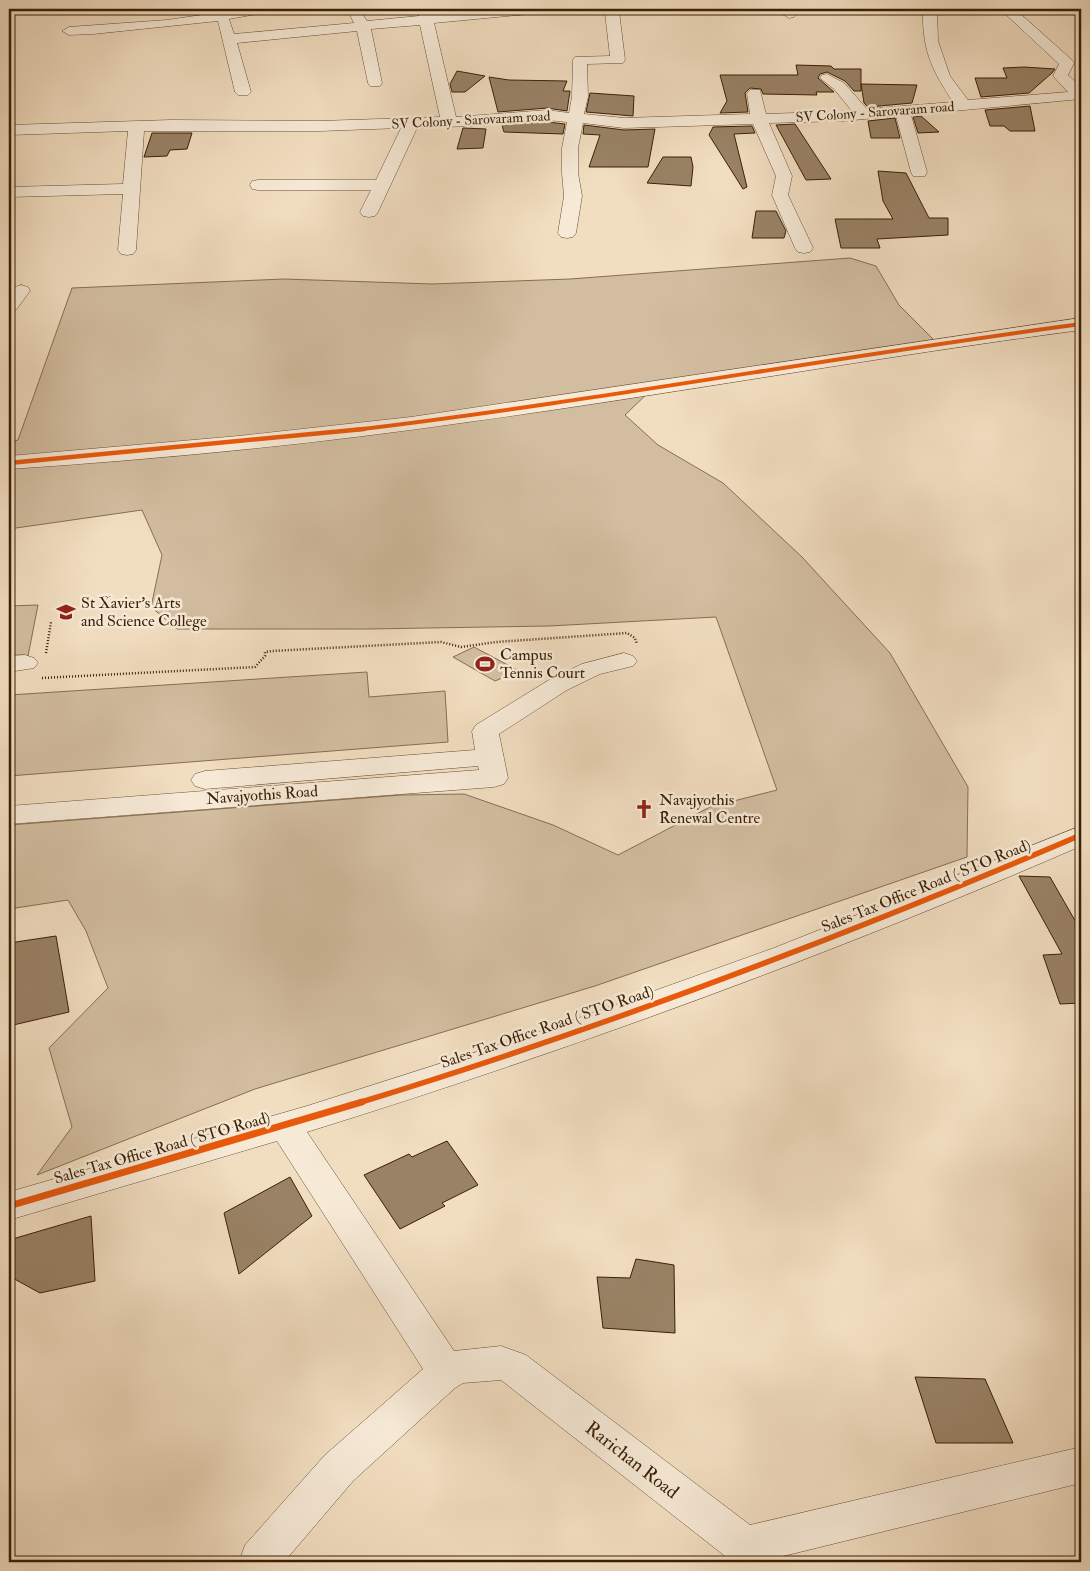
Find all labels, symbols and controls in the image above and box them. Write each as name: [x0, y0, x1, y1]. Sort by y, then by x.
street label: SV Colony - Sarovaram road: [795, 98, 955, 127]
street label: SV Colony - Sarovaram road: [391, 107, 551, 134]
place label: St Xavier's Arts and Science College: [81, 593, 207, 631]
school or university icon: St Xavier's Arts and Science College: [55, 601, 77, 623]
place label: Campus Tennis Court: [500, 645, 585, 683]
sports icon: Campus Tennis Court: [474, 653, 496, 675]
street label: Navajyothis Road: [205, 781, 319, 809]
place label: Navajyothis Renewal Centre: [659, 790, 760, 828]
church icon: Navajyothis Renewal Centre: [633, 798, 655, 820]
street label: Sales Tax Office Road ( STO Road): [818, 835, 1034, 937]
street label: Sales Tax Office Road ( STO Road): [438, 981, 656, 1073]
street label: Sales Tax Office Road ( STO Road): [52, 1107, 272, 1189]
street label: Rarichan Road: [580, 1416, 684, 1504]

